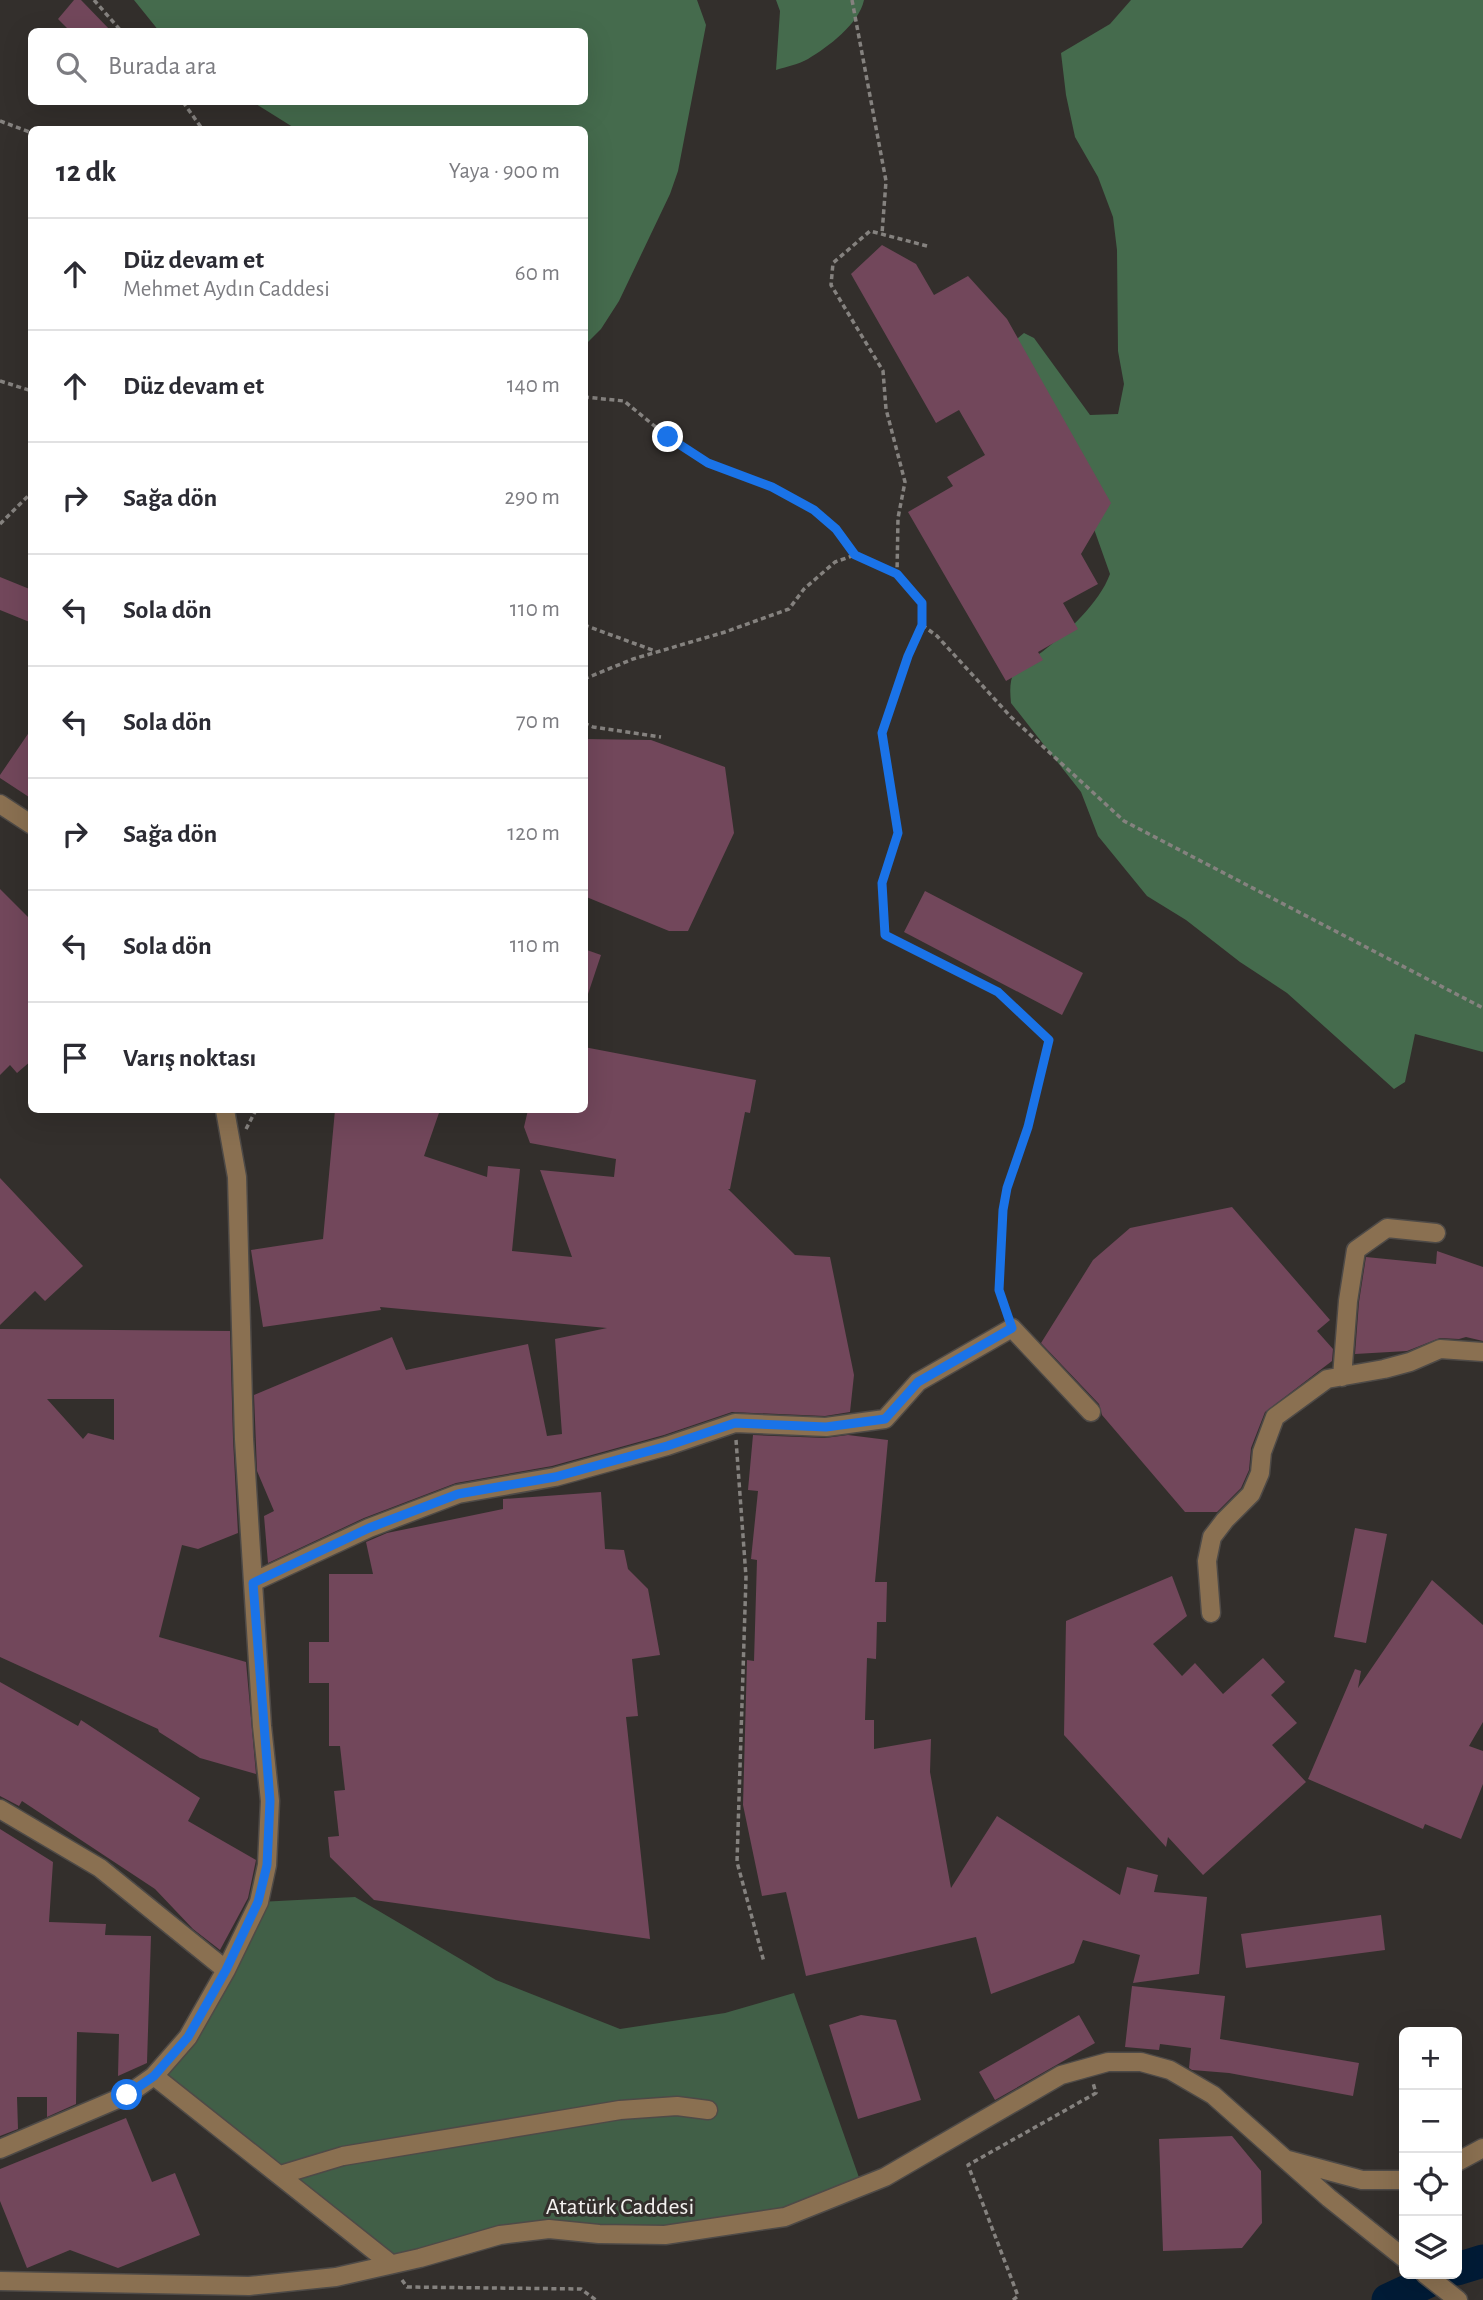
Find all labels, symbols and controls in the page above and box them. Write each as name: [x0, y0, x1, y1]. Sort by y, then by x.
search box: [28, 28, 588, 105]
icon: search: [52, 48, 90, 86]
text: Burada ara: [108, 53, 217, 79]
text: 12 dk: [56, 157, 116, 187]
text: Yaya · 900 m: [449, 160, 560, 183]
text: Düz devam et: [123, 247, 264, 273]
icon: ahead: [56, 255, 94, 293]
text: 60 m: [515, 262, 560, 285]
text: Mehmet Aydın Caddesi: [123, 278, 330, 301]
icon: ahead: [56, 367, 94, 405]
text: Düz devam et: [123, 373, 264, 399]
text: 140 m: [507, 374, 560, 397]
route end: [652, 421, 683, 452]
icon: right: [56, 479, 94, 517]
text: Sağa dön: [123, 485, 217, 511]
text: 290 m: [504, 486, 560, 509]
icon: left: [56, 591, 94, 629]
text: Sola dön: [123, 597, 212, 623]
text: 110 m: [510, 598, 560, 621]
icon: left: [56, 703, 94, 741]
text: Sola dön: [123, 709, 212, 735]
text: 70 m: [516, 710, 560, 733]
icon: right: [56, 815, 94, 853]
text: Sağa dön: [123, 821, 217, 847]
text: 120 m: [507, 822, 560, 845]
icon: left: [56, 927, 94, 965]
text: Sola dön: [123, 933, 212, 959]
text: 110 m: [510, 934, 560, 957]
icon: arrive: [56, 1039, 94, 1077]
text: Varış noktası: [123, 1045, 256, 1071]
map controls: [1399, 2027, 1462, 2279]
button: +: [1399, 2027, 1462, 2090]
route start: [111, 2079, 142, 2110]
button: −: [1399, 2090, 1462, 2153]
button: locate: [1399, 2153, 1462, 2216]
street label: Atatürk Caddesi: [546, 2195, 694, 2219]
button: layers: [1399, 2216, 1462, 2279]

